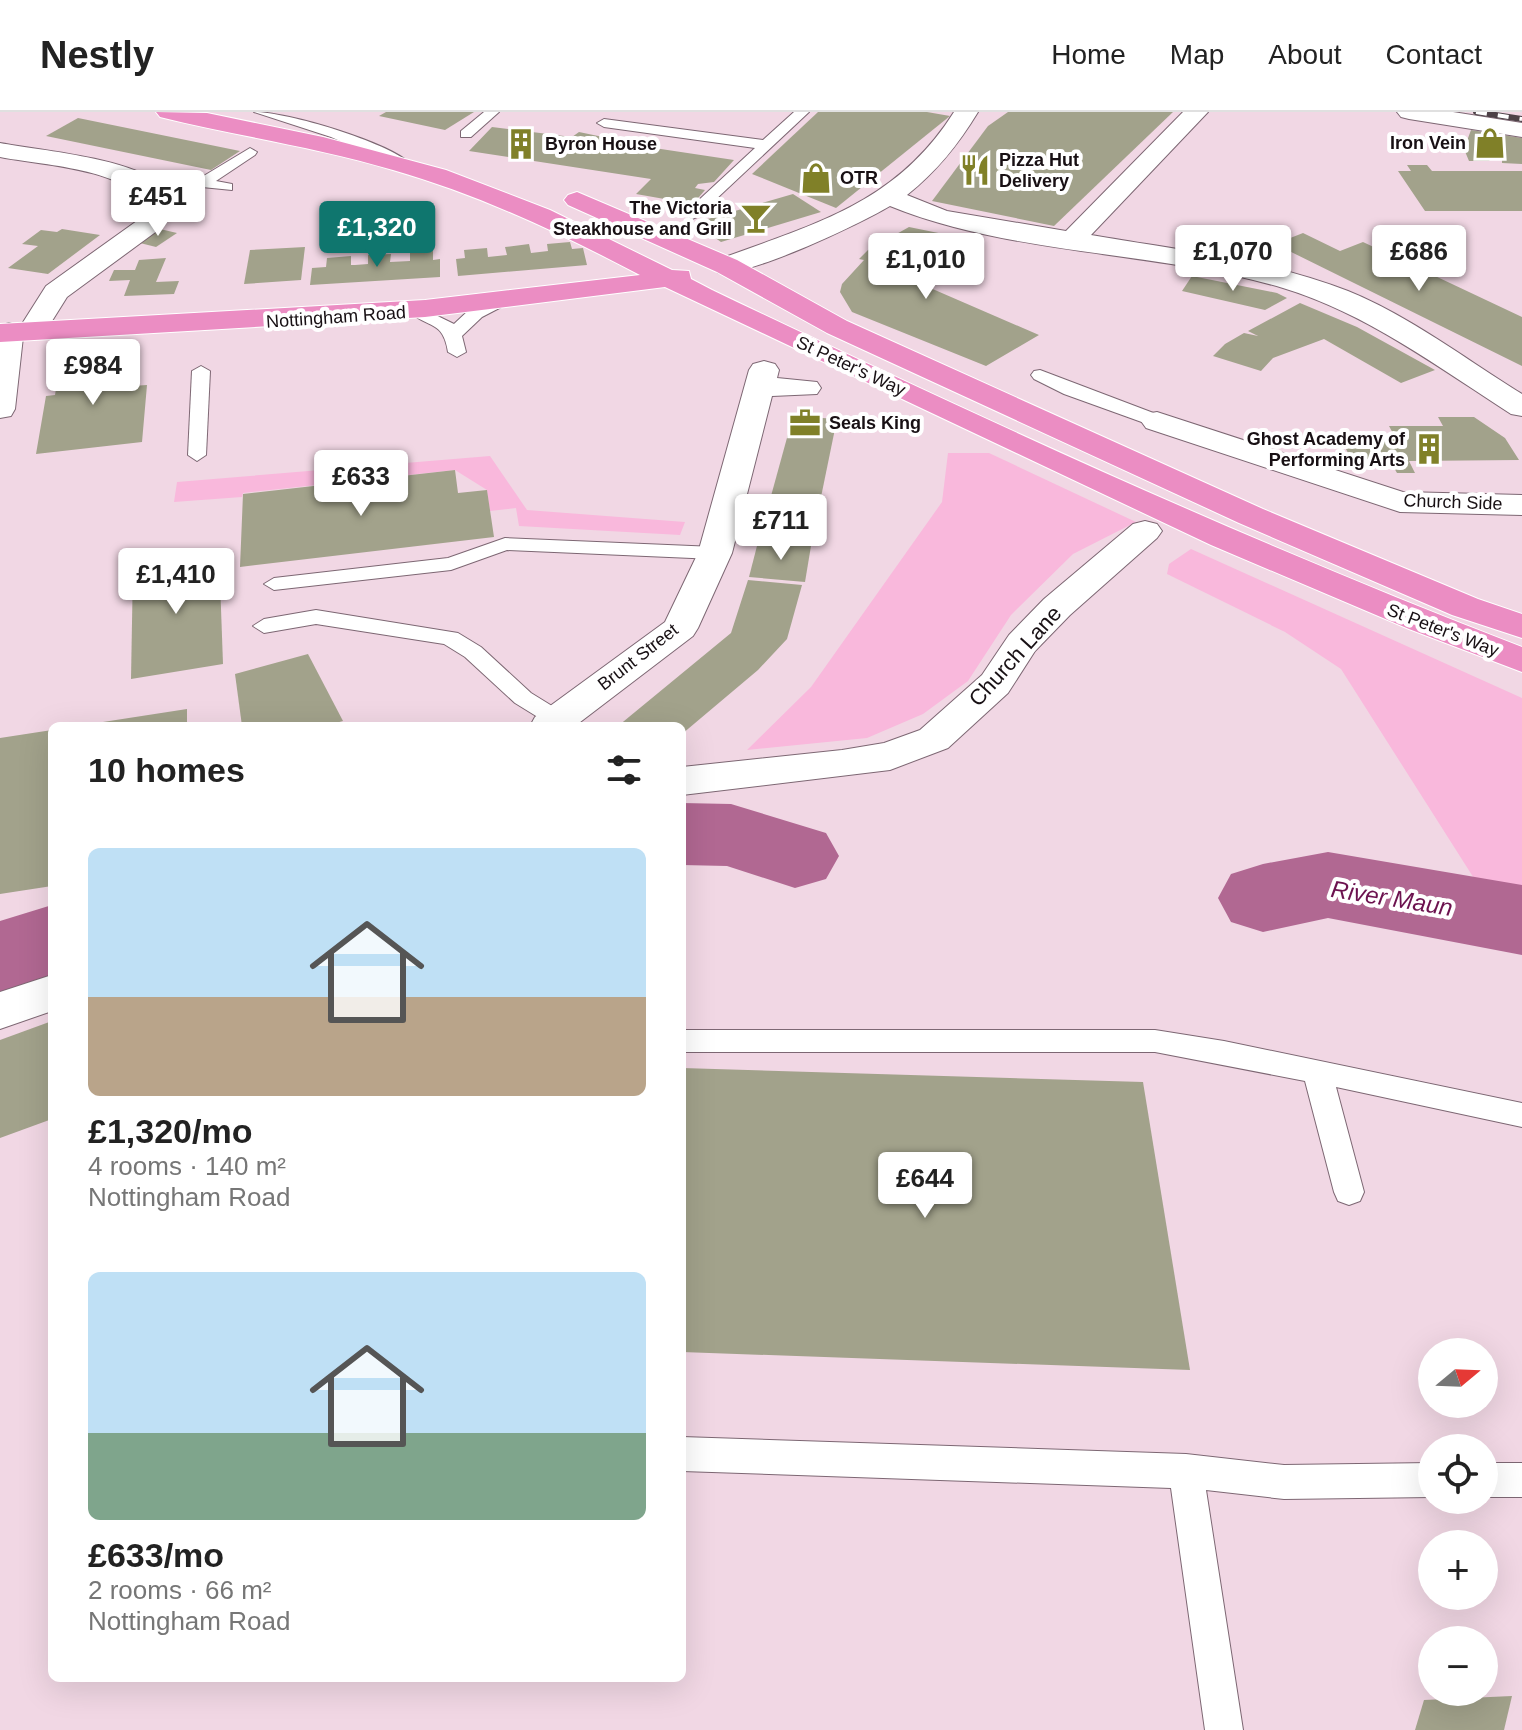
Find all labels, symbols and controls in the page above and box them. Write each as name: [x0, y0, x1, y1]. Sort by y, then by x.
text: Nestly: [40, 34, 154, 76]
text: Home: [1051, 39, 1126, 70]
text: Map: [1170, 39, 1224, 70]
text: About: [1268, 39, 1342, 70]
text: Contact: [1386, 39, 1482, 70]
shop icon: Iron Vein: [1473, 126, 1507, 160]
building icon: Byron House: [504, 127, 538, 161]
place label: Iron Vein: [1390, 133, 1466, 153]
place label: Byron House: [545, 134, 657, 154]
place label: Pizza Hut Delivery: [999, 150, 1079, 191]
restaurant icon: Pizza Hut Delivery: [958, 153, 992, 187]
shop icon: OTR: [799, 161, 833, 195]
place label: OTR: [840, 168, 878, 188]
pin: £451: [111, 170, 205, 238]
text: £451: [129, 181, 187, 211]
place label: The Victoria Steakhouse and Grill: [553, 198, 733, 239]
pin: £1,320: [312, 201, 442, 269]
bar icon: The Victoria Steakhouse and Grill: [739, 201, 773, 235]
text: £1,320: [337, 212, 417, 242]
pin: £1,070: [1168, 225, 1298, 293]
pin: £686: [1372, 225, 1466, 293]
pin: £1,010: [861, 233, 991, 301]
text: £1,070: [1193, 236, 1273, 266]
text: £686: [1390, 236, 1448, 266]
text: £1,010: [886, 244, 966, 274]
street label: Nottingham Road: [265, 302, 407, 332]
street label: St Peter's Way: [793, 332, 909, 400]
pin: £984: [46, 339, 140, 407]
text: £984: [64, 350, 122, 380]
office icon: Seals King: [788, 406, 822, 440]
place label: Seals King: [829, 413, 921, 433]
place label: Ghost Academy of Performing Arts: [1247, 429, 1406, 470]
building icon: Ghost Academy of Performing Arts: [1412, 432, 1446, 466]
pin: £633: [314, 450, 408, 518]
text: £633: [332, 461, 390, 491]
street label: Church Side: [1403, 490, 1503, 514]
pin: £711: [734, 494, 828, 562]
text: £711: [753, 505, 809, 535]
pin: £1,410: [111, 548, 241, 616]
text: £1,410: [136, 559, 216, 589]
street label: St Peter's Way: [1384, 600, 1502, 660]
street label: Church Lane: [964, 601, 1066, 711]
street label: Brunt Street: [594, 620, 682, 694]
icon: filters: [602, 748, 646, 792]
text: 10 homes: [88, 751, 245, 789]
water label: River Maun: [1329, 875, 1455, 921]
icon: home: [295, 900, 439, 1044]
text: £1,320/mo: [88, 1112, 252, 1150]
text: 4 rooms · 140 m²: [88, 1151, 286, 1181]
pin: £644: [878, 1152, 972, 1220]
text: £644: [896, 1163, 954, 1193]
text: Nottingham Road: [88, 1182, 290, 1212]
icon: home: [295, 1324, 439, 1468]
north arrow: [1418, 1338, 1498, 1418]
map controls: [1418, 1338, 1498, 1706]
button: locate: [1418, 1434, 1498, 1514]
button: +: [1418, 1530, 1498, 1610]
text: £633/mo: [88, 1536, 224, 1574]
text: 2 rooms · 66 m²: [88, 1575, 272, 1605]
text: Nottingham Road: [88, 1606, 290, 1636]
button: −: [1418, 1626, 1498, 1706]

